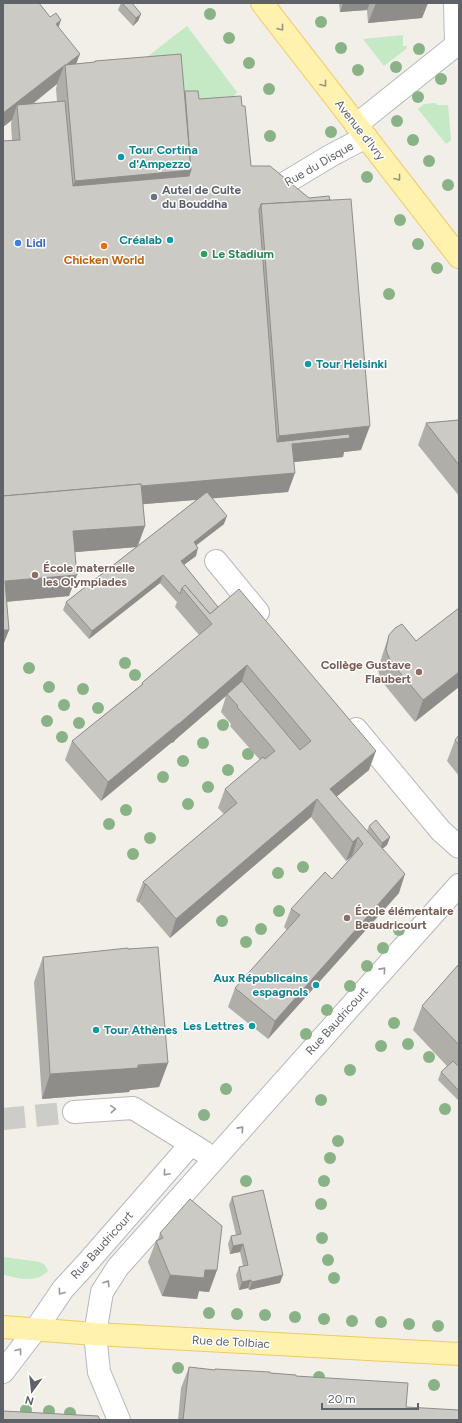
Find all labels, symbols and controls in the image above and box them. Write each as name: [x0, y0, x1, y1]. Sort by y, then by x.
one-way arrow: [276, 23, 283, 30]
one-way arrow: [320, 79, 327, 86]
street label: Avenue d'Ivry: [332, 97, 388, 164]
street label: Rue du Disque: [282, 138, 356, 189]
place label: Tour Cortina d'Ampezzo: [129, 143, 198, 171]
marker: Tour Cortina d'Ampezzo: [116, 152, 126, 162]
one-way arrow: [393, 173, 400, 180]
place label: Autel de Culte du Bouddha: [162, 183, 241, 211]
marker: Autel de Culte du Bouddha: [149, 192, 159, 202]
place label: Créalab: [119, 233, 162, 247]
marker: Créalab: [165, 235, 175, 245]
place label: Lidl: [26, 236, 46, 250]
marker: Lidl: [13, 238, 23, 248]
marker: Chicken World: [99, 241, 109, 251]
place label: Le Stadium: [212, 247, 274, 261]
marker: Le Stadium: [199, 249, 209, 259]
place label: Chicken World: [64, 253, 144, 267]
place label: Tour Helsinki: [316, 357, 387, 371]
marker: Tour Helsinki: [303, 359, 313, 369]
place label: École maternelle les Olympiades: [43, 561, 135, 589]
marker: École maternelle les Olympiades: [30, 570, 40, 580]
place label: Collège Gustave Flaubert: [321, 658, 411, 686]
marker: Collège Gustave Flaubert: [414, 667, 424, 677]
place label: École élémentaire Beaudricourt: [355, 904, 454, 932]
marker: École élémentaire Beaudricourt: [342, 913, 352, 923]
one-way arrow: [378, 967, 385, 974]
place label: Aux Républicains espagnols: [213, 971, 308, 999]
marker: Aux Républicains espagnols: [311, 980, 321, 990]
street label: Rue Baudricourt: [303, 984, 371, 1058]
place label: Les Lettres: [183, 1019, 244, 1033]
marker: Les Lettres: [247, 1021, 257, 1031]
place label: Tour Athènes: [104, 1023, 178, 1037]
marker: Tour Athènes: [91, 1025, 101, 1035]
one-way arrow: [110, 1105, 116, 1114]
one-way arrow: [236, 1127, 243, 1134]
one-way arrow: [163, 1169, 170, 1176]
street label: Rue Baudricourt: [68, 1208, 136, 1282]
one-way arrow: [102, 1280, 110, 1287]
one-way arrow: [59, 1287, 66, 1294]
street label: Rue de Tolbiac: [192, 1333, 271, 1351]
one-way arrow: [15, 1348, 22, 1355]
north arrow: [12, 1371, 52, 1411]
scale bar: [322, 1385, 418, 1411]
text: 20 m: [328, 1392, 356, 1406]
text: N: [24, 1393, 35, 1408]

